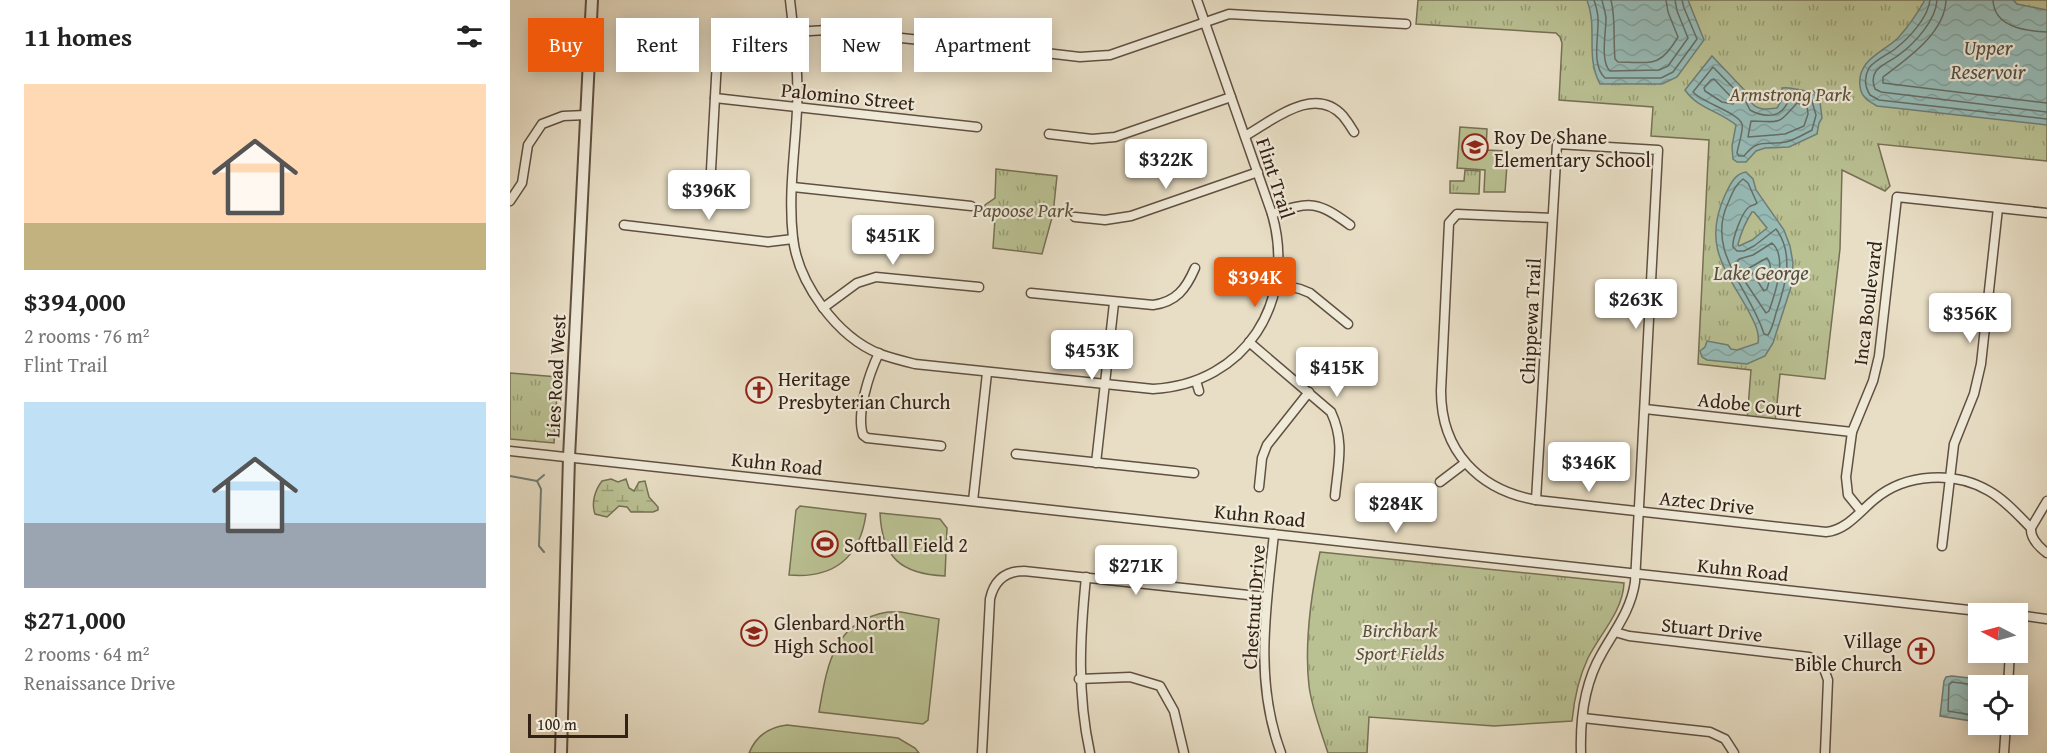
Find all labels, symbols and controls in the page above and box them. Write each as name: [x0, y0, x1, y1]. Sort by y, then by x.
text: 11 homes: [24, 17, 132, 56]
chip: Buy: [528, 18, 604, 72]
chip: Rent: [616, 18, 699, 72]
chip: Filters: [711, 18, 809, 72]
chip: New: [821, 18, 902, 72]
chip: Apartment: [914, 18, 1052, 72]
icon: filters: [453, 20, 486, 53]
water label: Upper Reservoir: [1949, 32, 2027, 87]
street label: Palomino Street: [780, 75, 916, 117]
park label: Armstrong Park: [1728, 79, 1852, 108]
place label: Roy De Shane Elementary School: [1494, 122, 1651, 174]
icon: home: [201, 123, 309, 231]
school or university icon: Roy De Shane Elementary School: [1460, 132, 1490, 162]
street label: Flint Trail: [1249, 134, 1303, 223]
pin: $322K: [1124, 139, 1208, 190]
text: $322K: [1139, 144, 1193, 173]
pin: $396K: [667, 170, 751, 221]
text: $396K: [682, 175, 736, 204]
park label: Papoose Park: [972, 195, 1074, 224]
pin: $451K: [851, 215, 935, 266]
text: $451K: [866, 220, 920, 249]
street label: Inca Boulevard: [1845, 239, 1889, 367]
pin: $394K: [1213, 257, 1297, 308]
street label: Chippewa Trail: [1512, 257, 1548, 385]
water label: Lake George: [1712, 257, 1809, 288]
text: $394K: [1228, 262, 1282, 291]
pin: $263K: [1594, 279, 1678, 330]
text: $394,000: [24, 282, 126, 321]
text: $263K: [1609, 284, 1663, 313]
pin: $356K: [1928, 293, 2012, 344]
text: $356K: [1943, 298, 1997, 327]
street label: Lies Road West: [537, 313, 573, 439]
text: 2 rooms · 76 m²: [24, 321, 150, 350]
pin: $453K: [1050, 330, 1134, 381]
text: $453K: [1065, 335, 1119, 364]
pin: $415K: [1295, 347, 1379, 398]
text: Flint Trail: [24, 350, 108, 379]
text: $415K: [1310, 352, 1364, 381]
place label: Heritage Presbyterian Church: [778, 364, 950, 416]
church icon: Heritage Presbyterian Church: [744, 375, 774, 405]
street label: Adobe Court: [1697, 384, 1803, 424]
icon: home: [201, 441, 309, 549]
pin: $346K: [1547, 442, 1631, 493]
street label: Kuhn Road: [730, 444, 824, 482]
text: $346K: [1562, 447, 1616, 476]
pin: $284K: [1354, 483, 1438, 534]
street label: Aztec Drive: [1658, 483, 1756, 521]
text: $284K: [1369, 488, 1423, 517]
street label: Kuhn Road: [1213, 496, 1307, 534]
sports icon: Softball Field 2: [810, 529, 840, 559]
place label: Softball Field 2: [844, 530, 968, 559]
street label: Chestnut Drive: [1234, 544, 1272, 670]
pin: $271K: [1094, 545, 1178, 596]
text: $271K: [1109, 550, 1163, 579]
street label: Kuhn Road: [1696, 550, 1790, 588]
text: $271,000: [24, 600, 126, 639]
north arrow: [1968, 603, 2028, 663]
map controls: [1968, 603, 2028, 735]
place label: Glenbard North High School: [774, 608, 905, 660]
street label: Stuart Drive: [1660, 609, 1764, 649]
park label: Birchbark Sport Fields: [1356, 615, 1445, 667]
school or university icon: Glenbard North High School: [739, 618, 769, 648]
place label: Village Bible Church: [1795, 626, 1902, 678]
church icon: Village Bible Church: [1906, 636, 1936, 666]
text: 2 rooms · 64 m²: [24, 639, 150, 668]
text: Renaissance Drive: [24, 668, 175, 697]
button: locate: [1968, 675, 2028, 735]
scale bar: [528, 711, 628, 738]
text: 100 m: [537, 712, 577, 736]

